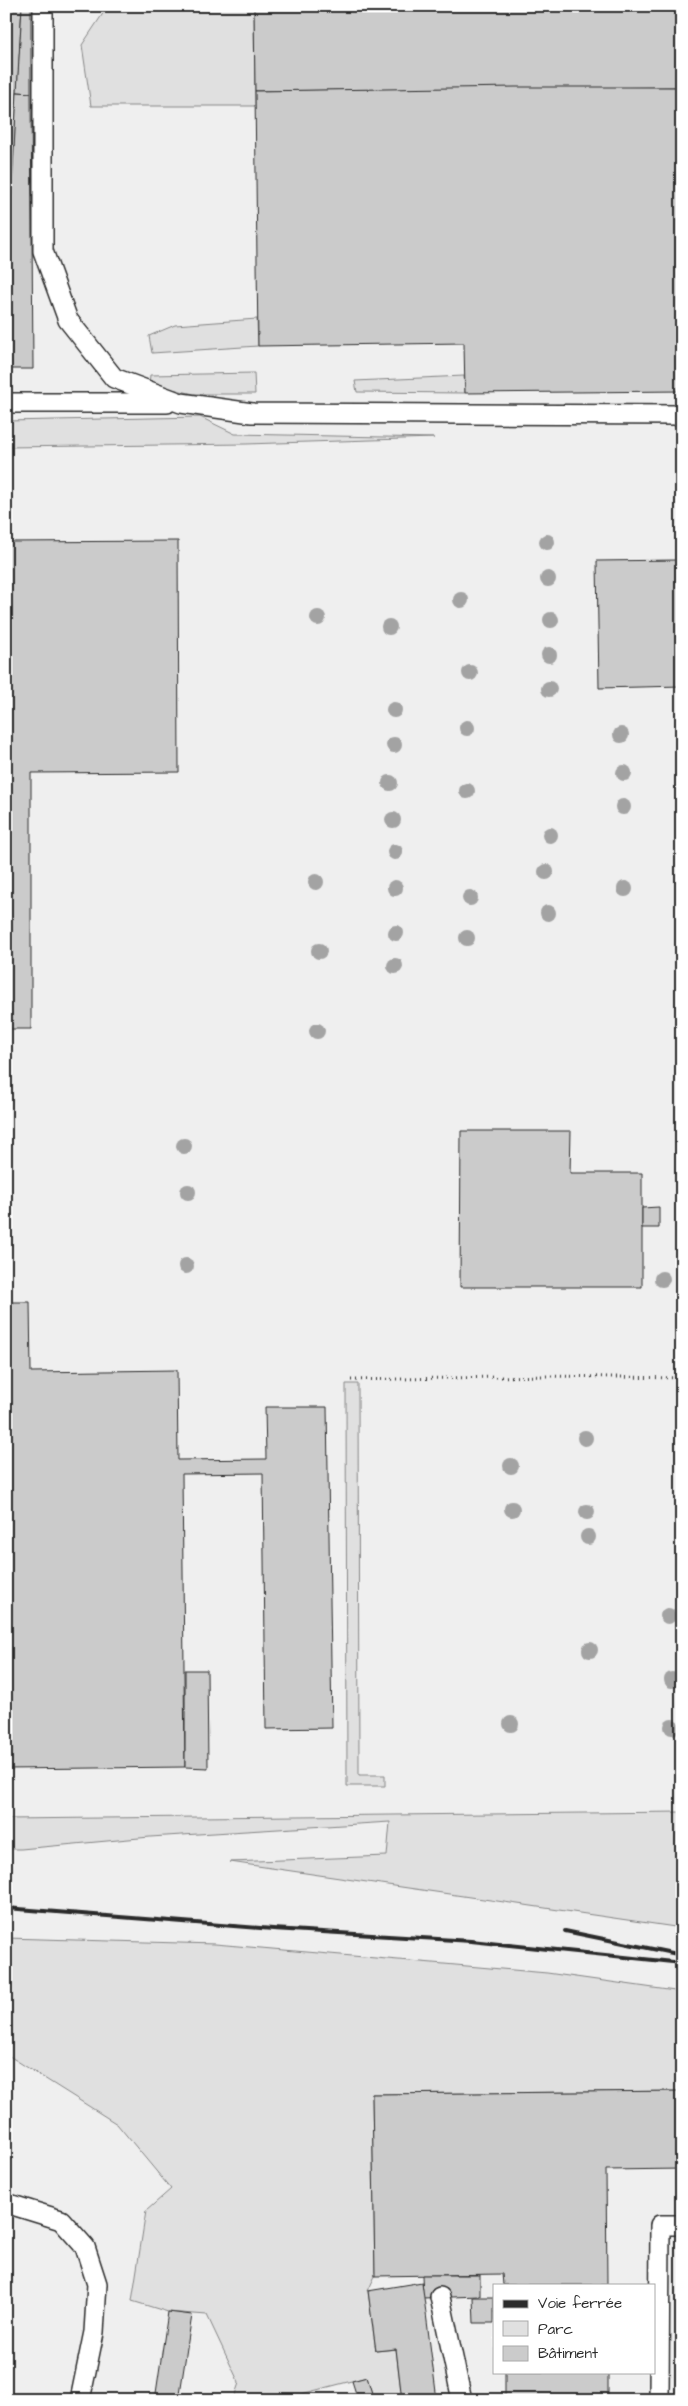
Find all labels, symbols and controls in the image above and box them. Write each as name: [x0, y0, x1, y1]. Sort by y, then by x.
legend: [493, 2284, 656, 2374]
text: Voie ferrée: [538, 2293, 622, 2314]
text: Parc: [538, 2319, 573, 2340]
text: Bâtiment: [538, 2343, 598, 2364]

